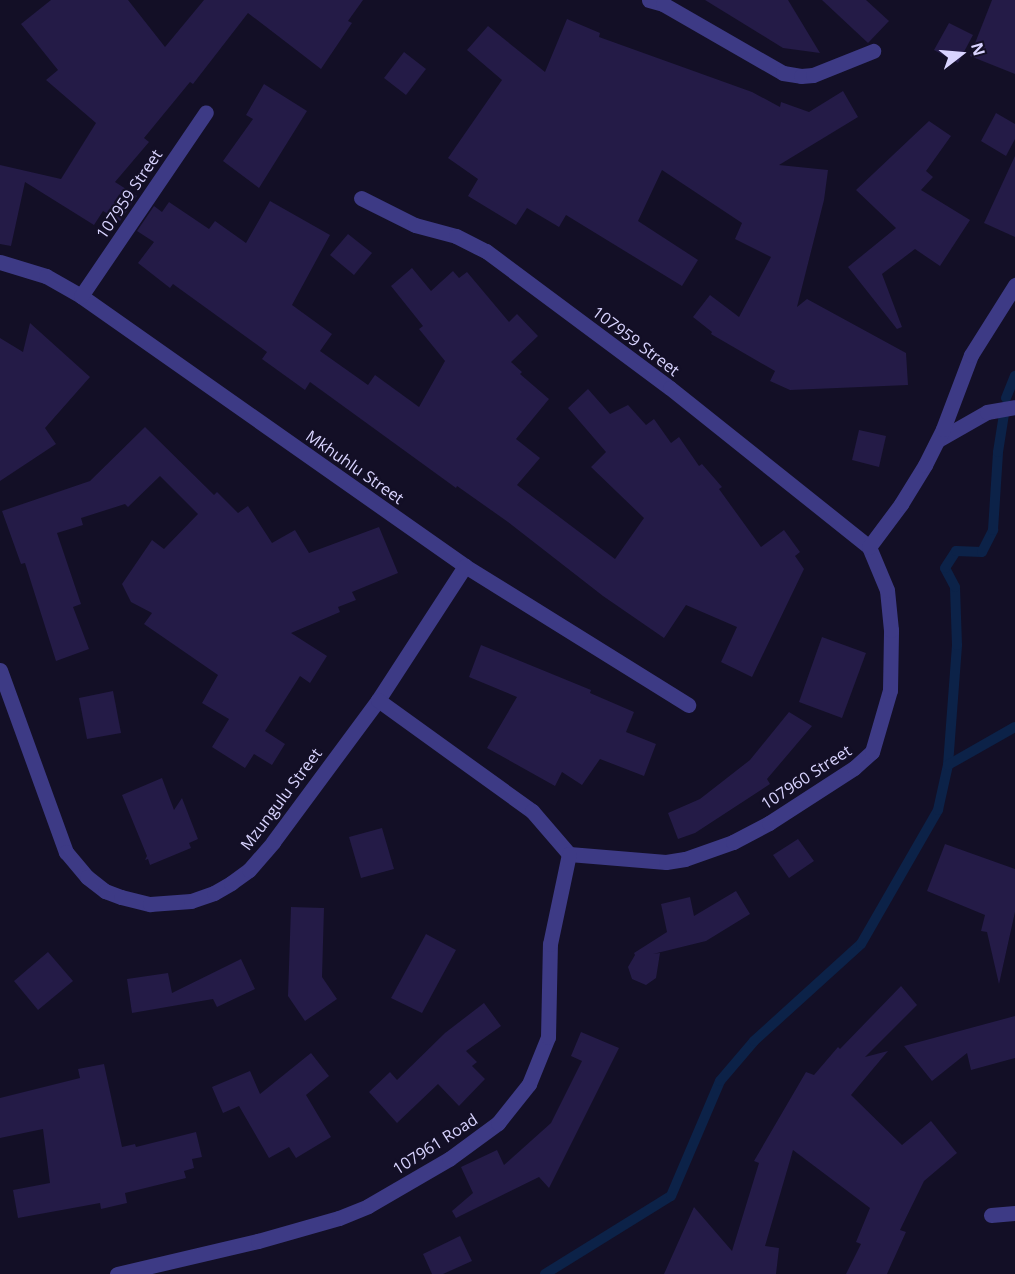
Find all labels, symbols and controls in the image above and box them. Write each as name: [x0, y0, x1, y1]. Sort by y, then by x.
north arrow: [931, 24, 991, 84]
text: N: [966, 40, 991, 58]
street label: 107959 Street: [92, 146, 166, 242]
street label: 107959 Street: [589, 302, 683, 380]
street label: Mkhuhlu Street: [302, 426, 408, 508]
street label: 107960 Street: [757, 741, 855, 813]
street label: Mzungulu Street: [236, 744, 326, 854]
street label: 107961 Road: [389, 1109, 481, 1179]

